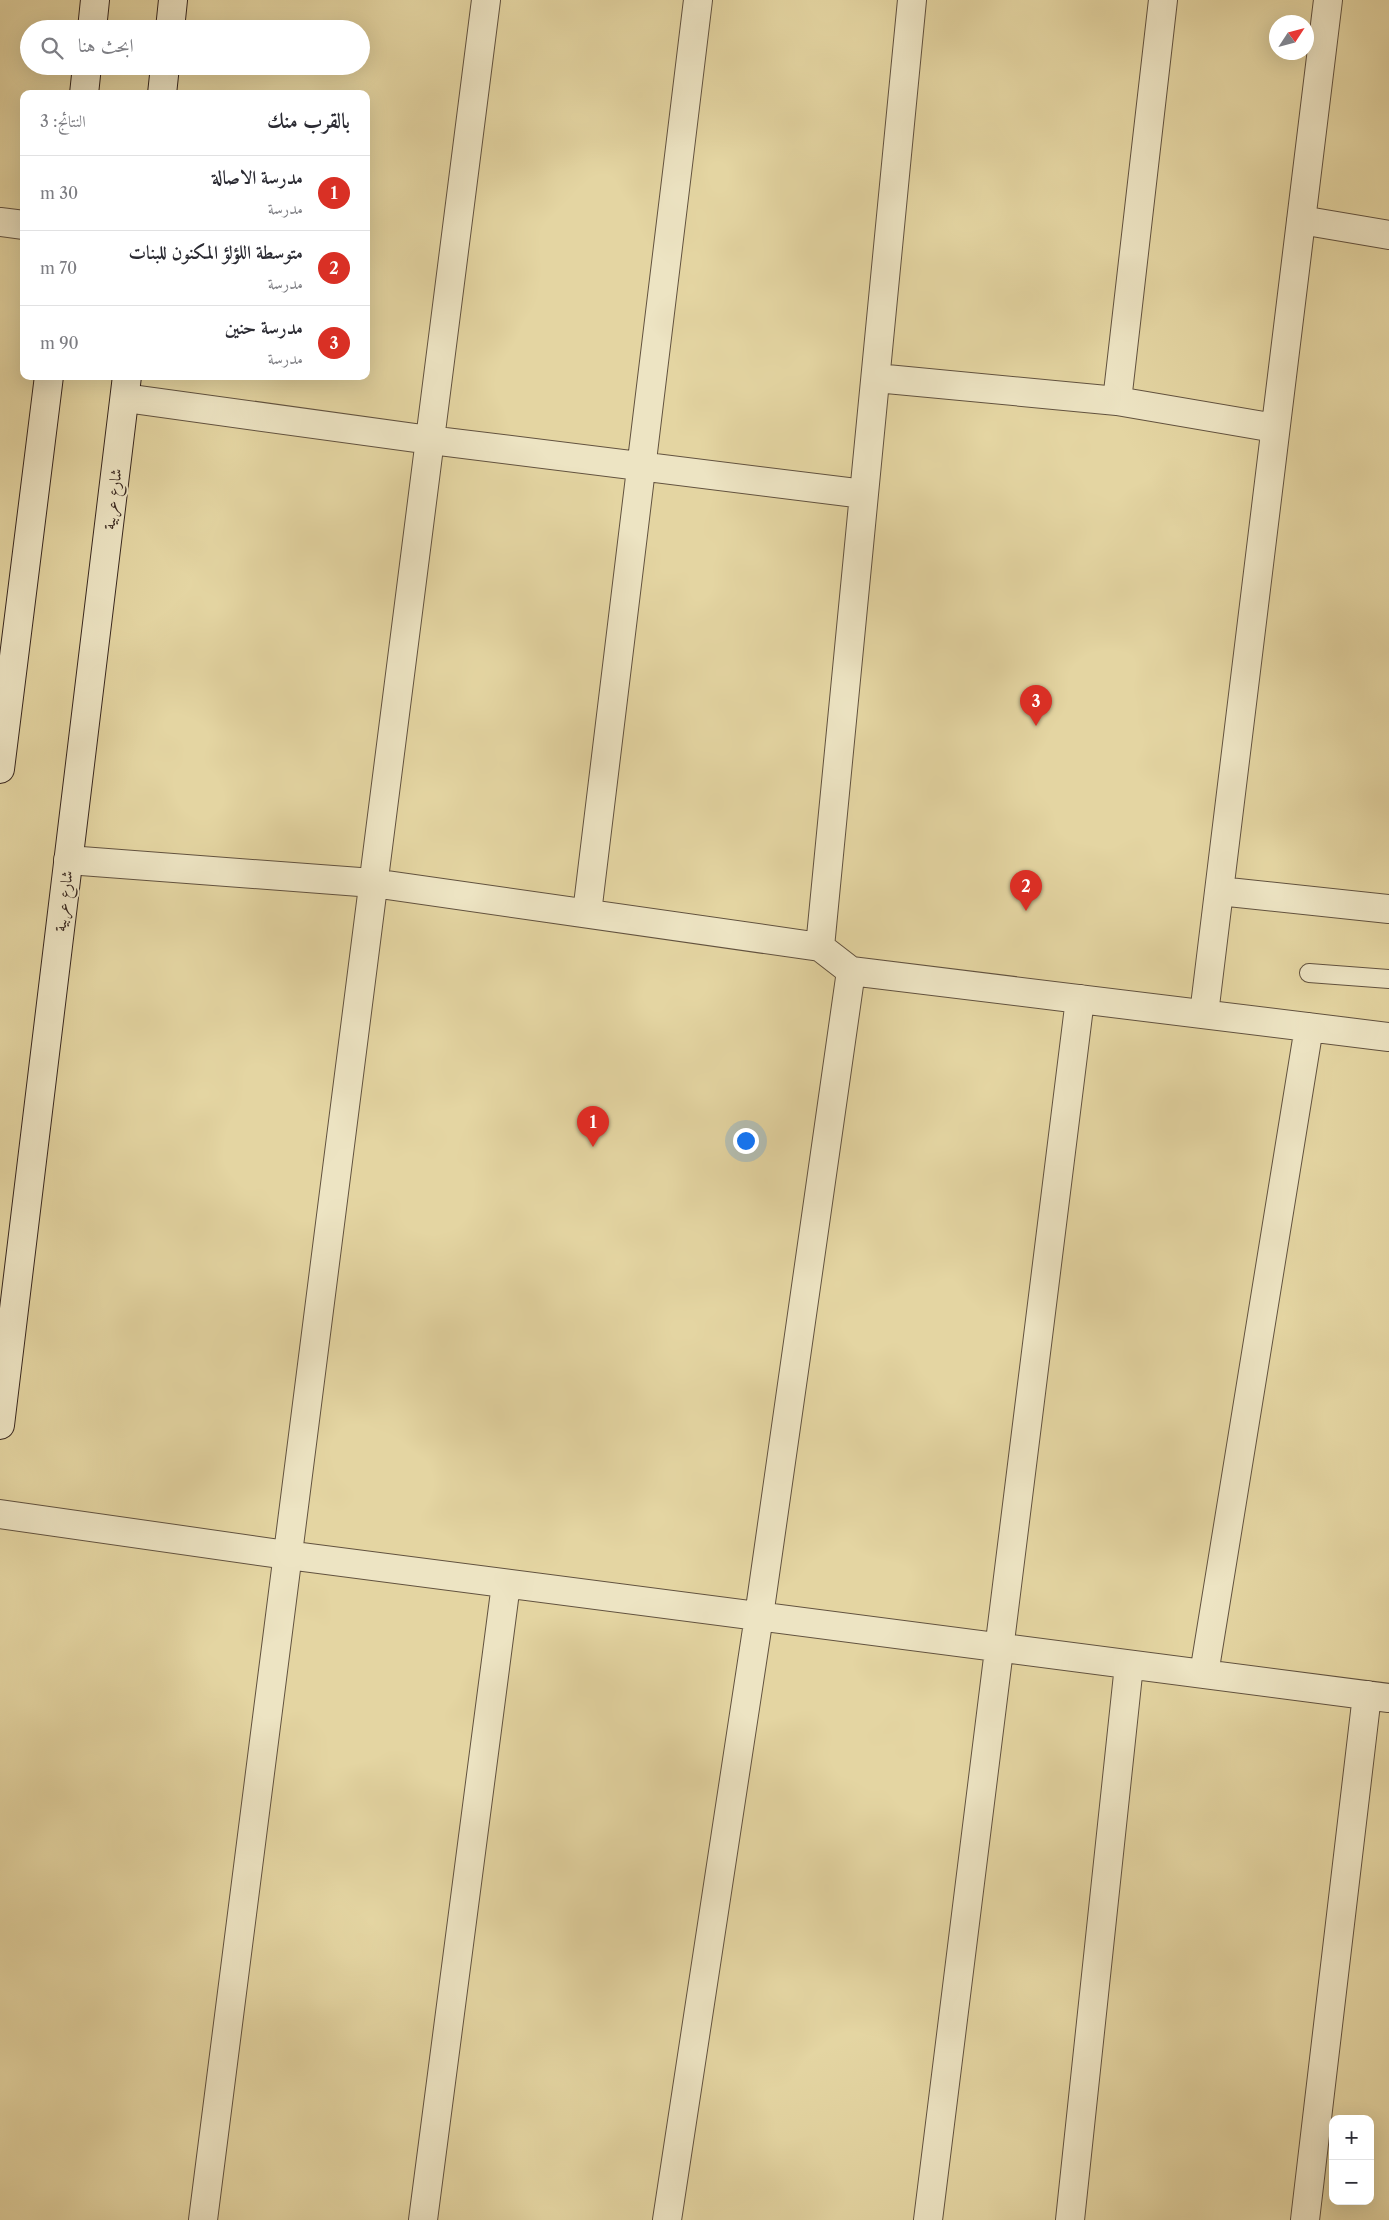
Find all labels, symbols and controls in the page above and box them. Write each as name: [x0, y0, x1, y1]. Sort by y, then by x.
north arrow: [1269, 15, 1314, 60]
search box: [20, 20, 370, 75]
icon: search: [38, 34, 66, 62]
text: ابحث هنا: [78, 34, 134, 57]
text: بالقرب منك: [267, 108, 350, 133]
text: النتائج: 3: [40, 111, 86, 131]
text: مدرسة الاصالة: [212, 166, 303, 189]
text: 30 m: [40, 183, 78, 203]
text: 1: [330, 183, 338, 203]
text: مدرسة: [268, 198, 303, 218]
text: متوسطة اللؤلؤ المكنون للبنات: [128, 241, 303, 264]
text: 70 m: [40, 258, 77, 278]
text: 2: [329, 258, 339, 278]
text: مدرسة: [268, 273, 303, 293]
text: مدرسة حنين: [225, 316, 303, 339]
text: 90 m: [40, 333, 79, 353]
text: 3: [329, 333, 339, 353]
text: مدرسة: [268, 348, 303, 368]
street label: شارع عربية: [98, 467, 130, 531]
pin: 3: [1020, 685, 1052, 726]
street label: شارع عربية: [49, 869, 81, 933]
pin: 2: [1010, 870, 1042, 911]
pin: 1: [577, 1106, 609, 1147]
your location: [733, 1128, 759, 1154]
map controls: [1329, 2115, 1374, 2205]
button: +: [1329, 2115, 1374, 2160]
button: −: [1329, 2160, 1374, 2205]

